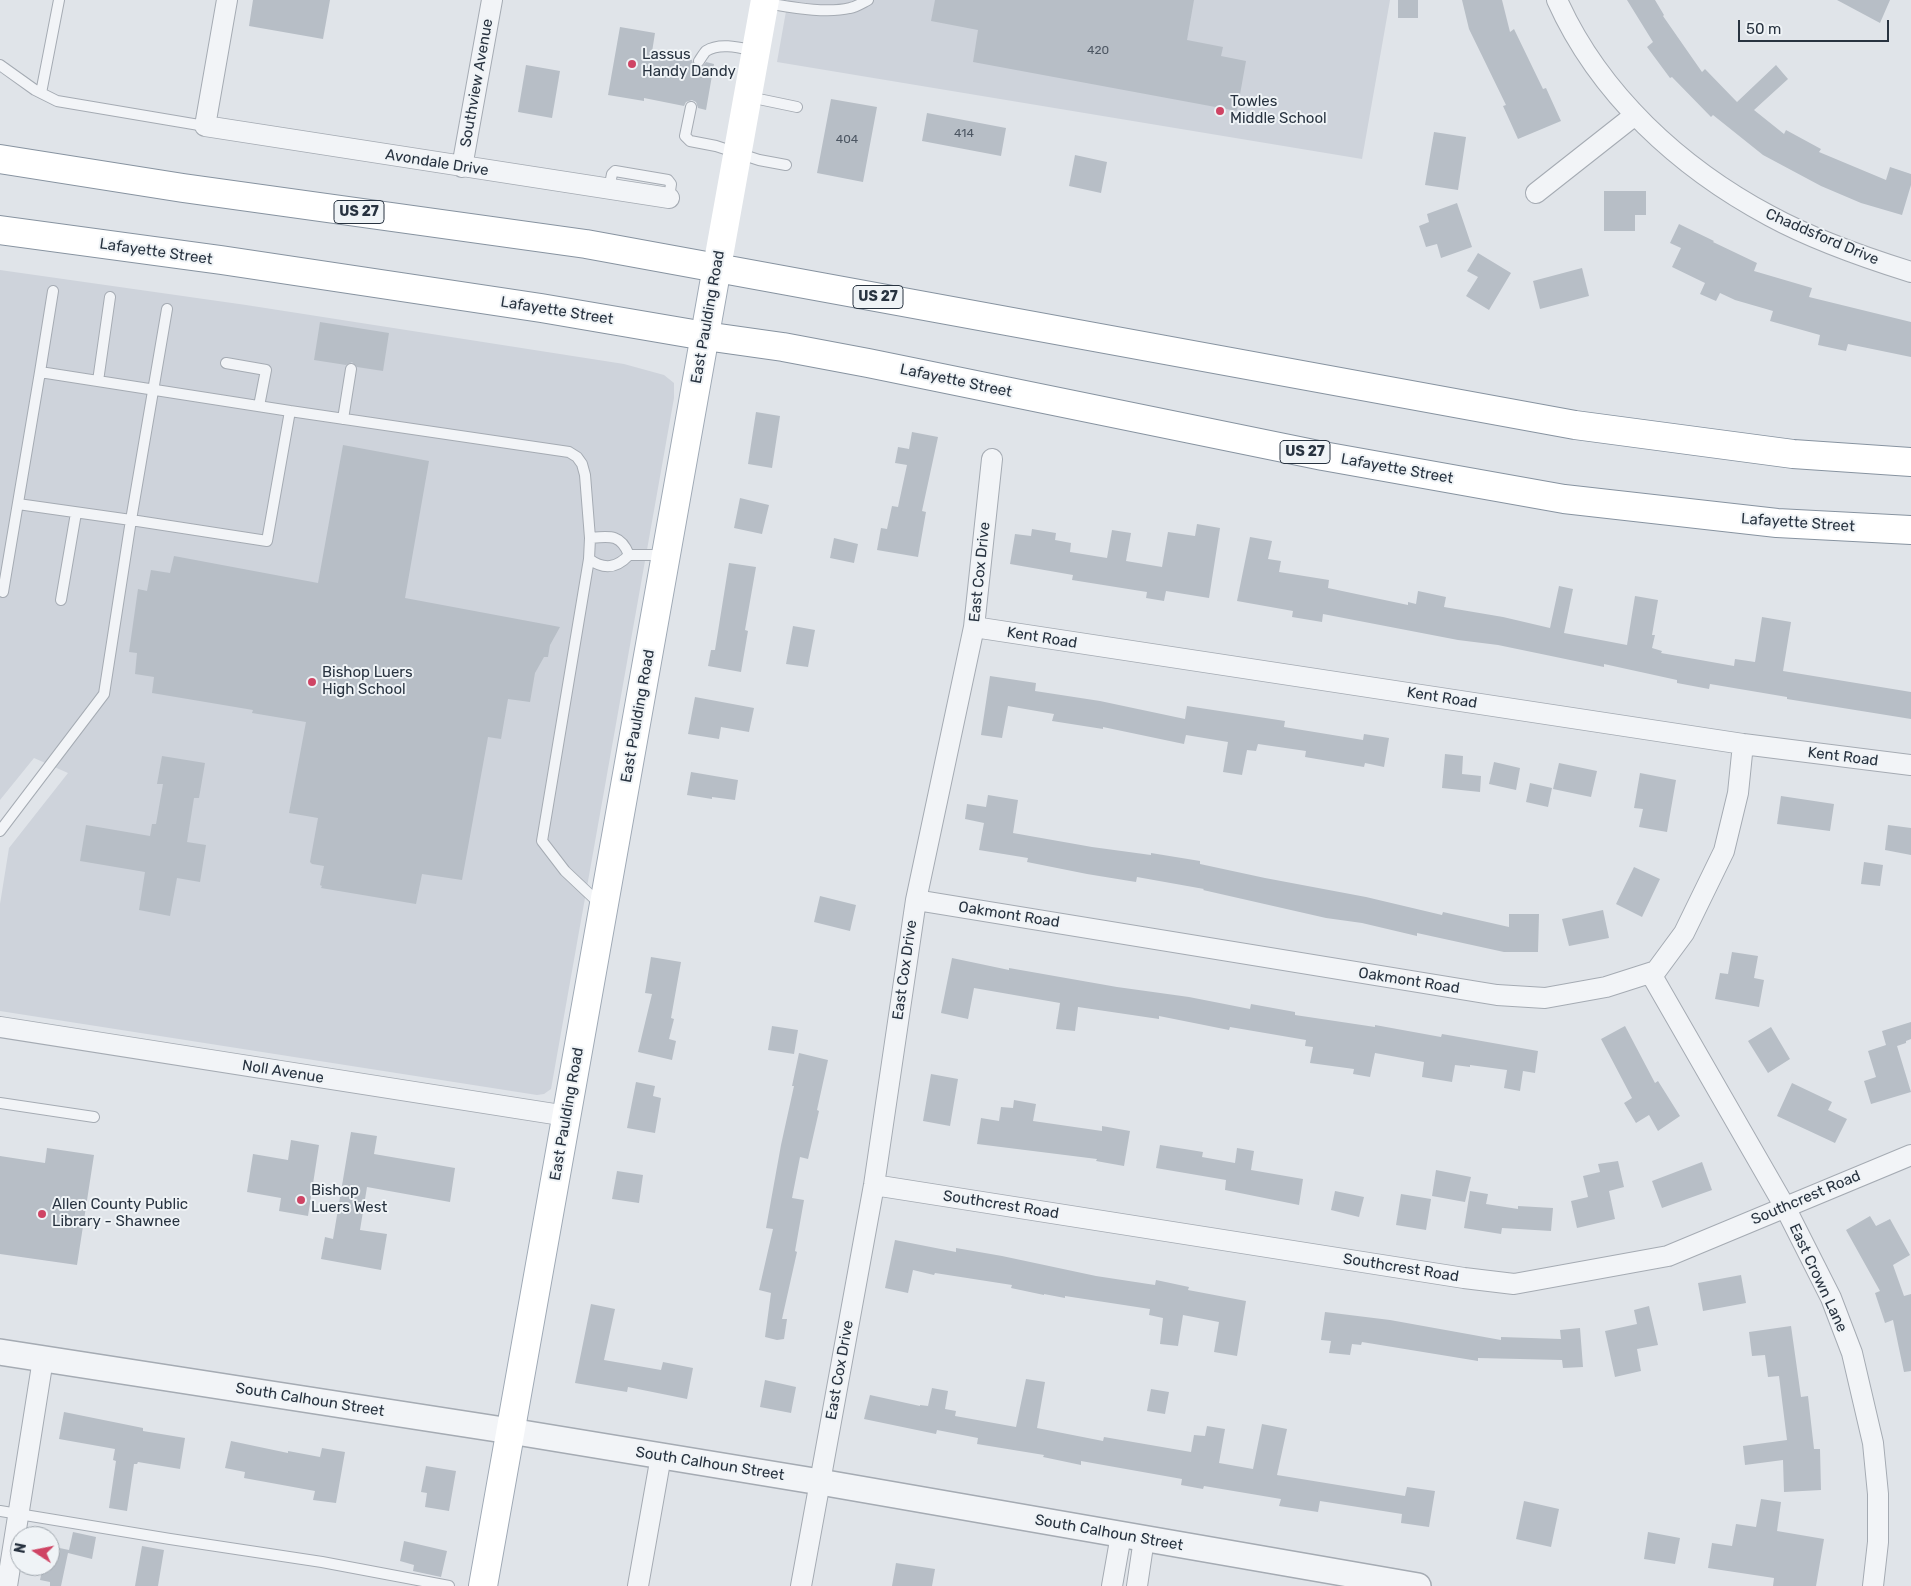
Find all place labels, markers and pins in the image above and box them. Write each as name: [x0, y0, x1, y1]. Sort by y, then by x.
place label: Lassus Handy Dandy: [642, 46, 736, 81]
marker: Lassus Handy Dandy: [626, 58, 638, 70]
place label: Towles Middle School: [1230, 93, 1327, 128]
marker: Towles Middle School: [1214, 105, 1226, 117]
place label: Bishop Luers High School: [322, 664, 413, 699]
marker: Bishop Luers High School: [306, 676, 318, 688]
place label: Bishop Luers West: [311, 1182, 387, 1217]
marker: Bishop Luers West: [295, 1194, 307, 1206]
place label: Allen County Public Library - Shawnee: [52, 1196, 188, 1231]
marker: Allen County Public Library - Shawnee: [36, 1208, 48, 1220]

